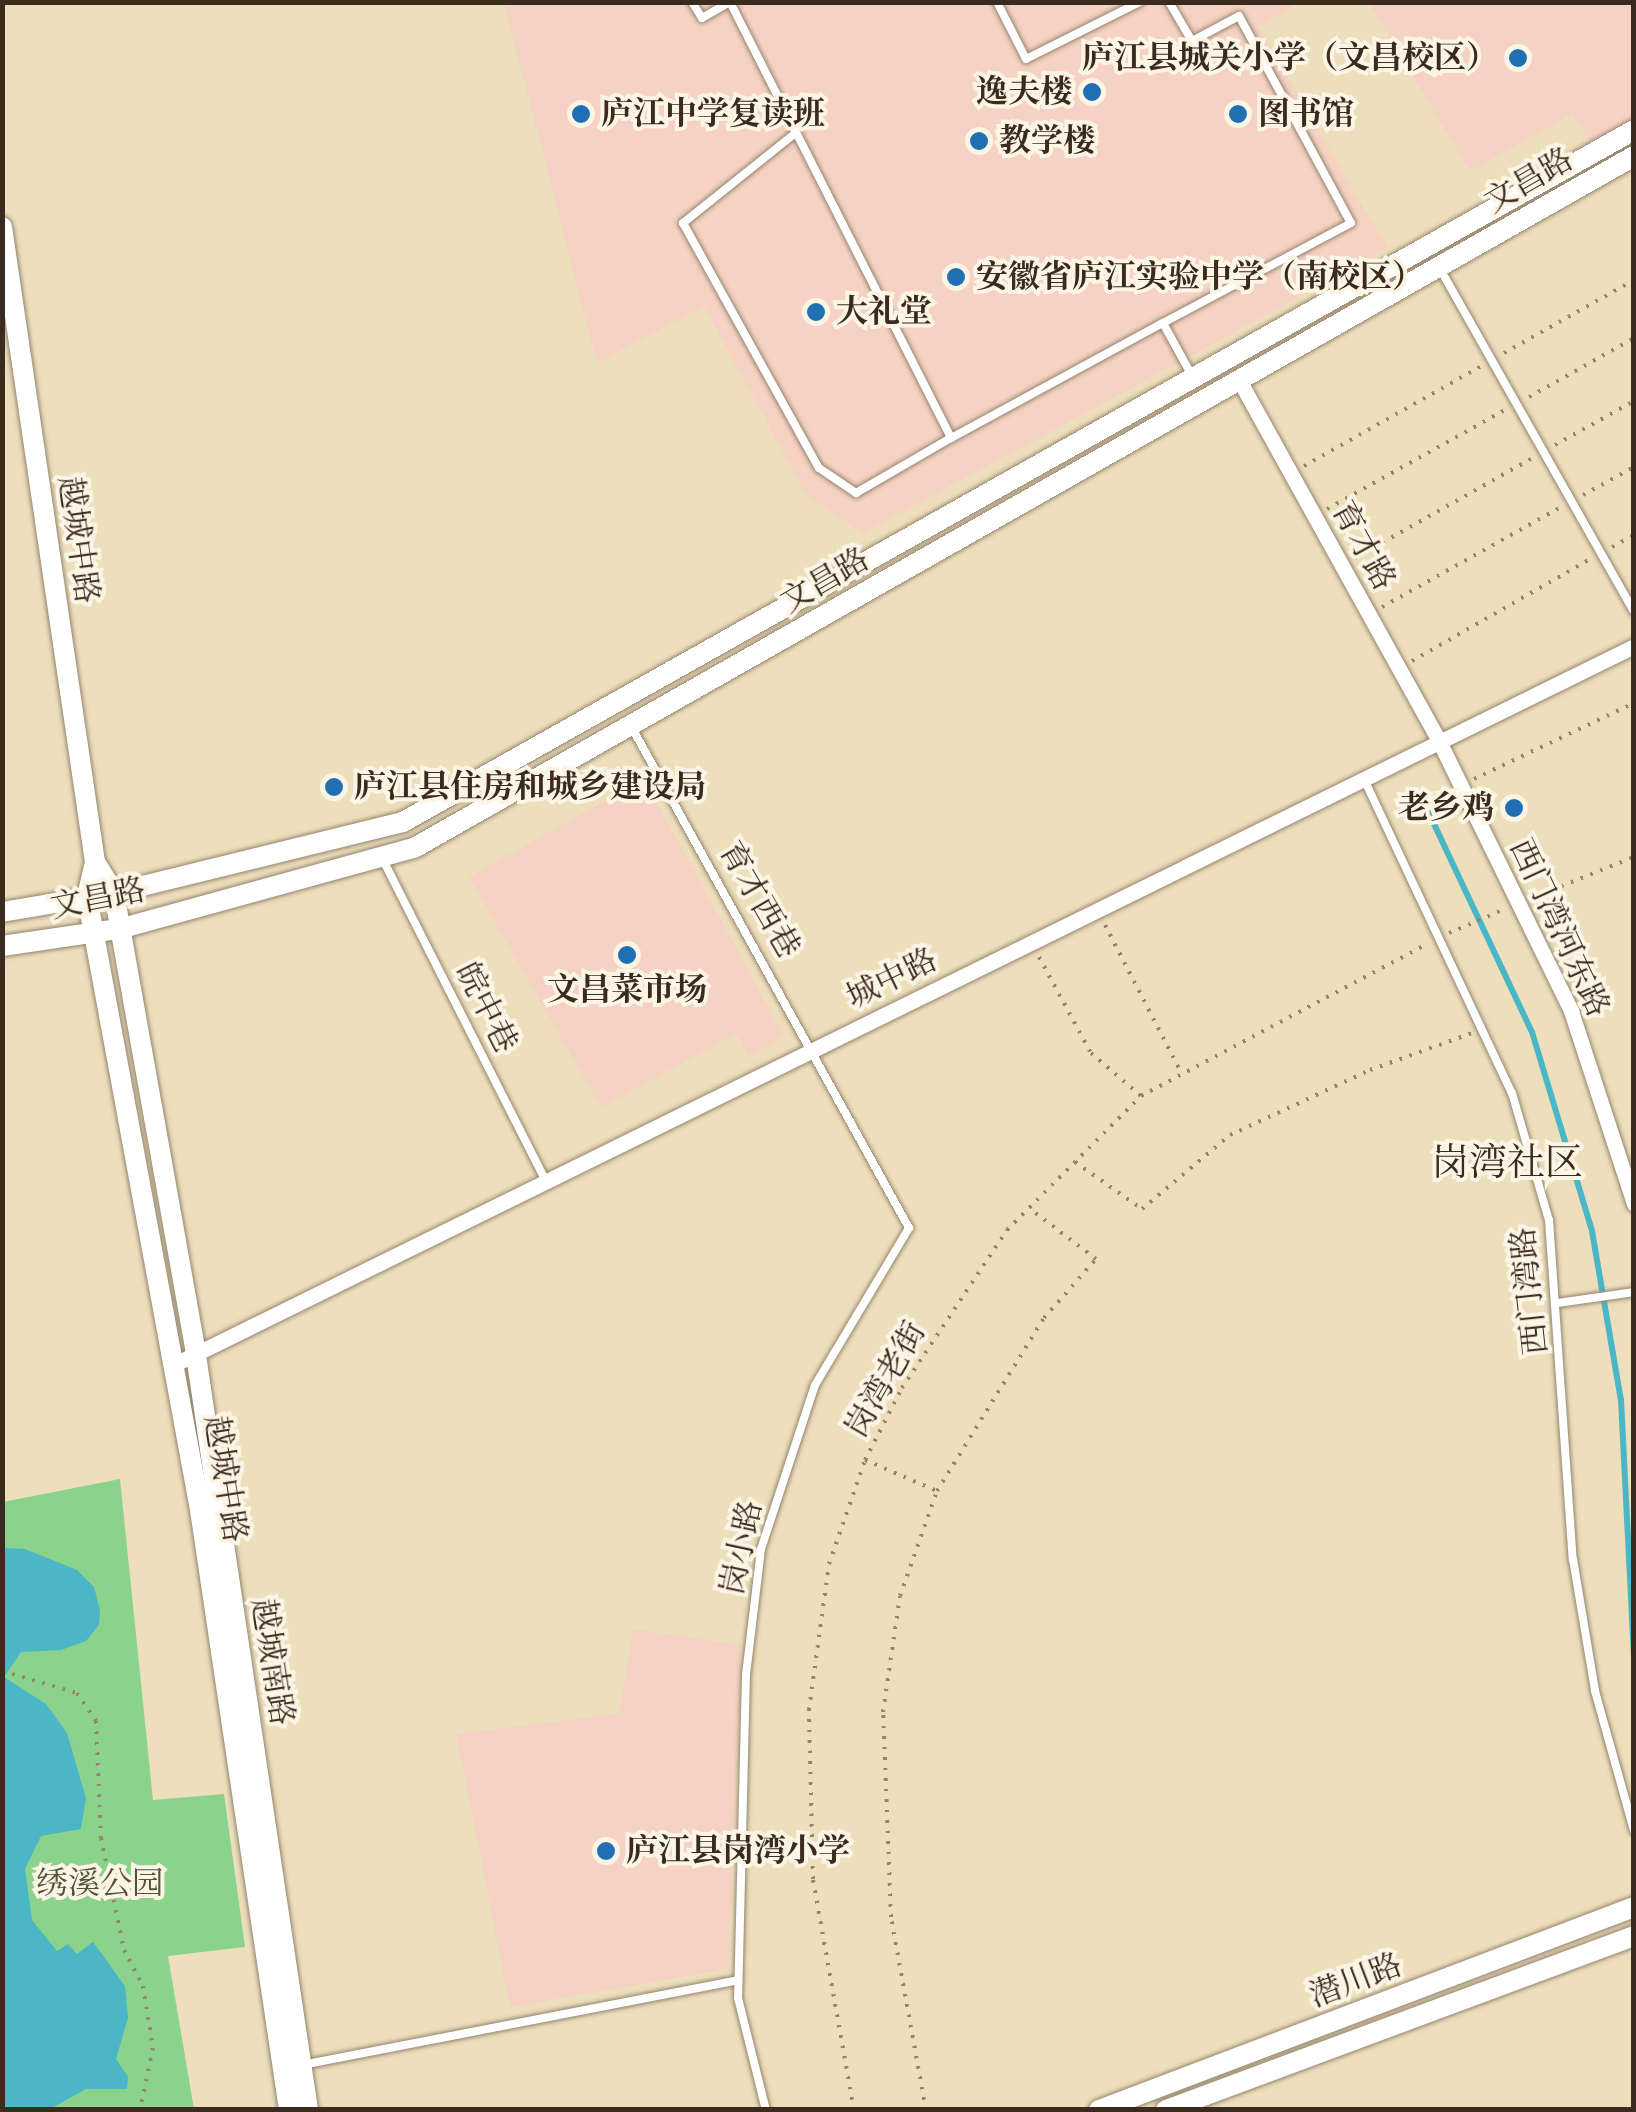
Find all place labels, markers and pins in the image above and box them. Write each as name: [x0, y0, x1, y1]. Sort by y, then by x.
place label: 庐江县城关小学（文昌校区）: [1082, 39, 1498, 77]
marker: 庐江县城关小学（文昌校区）: [1507, 47, 1529, 69]
place label: 逸夫楼: [976, 73, 1072, 111]
marker: 逸夫楼: [1081, 81, 1103, 103]
place label: 庐江中学复读班: [601, 95, 825, 133]
place label: 图书馆: [1258, 95, 1354, 133]
marker: 庐江中学复读班: [570, 103, 592, 125]
marker: 图书馆: [1227, 103, 1249, 125]
place label: 教学楼: [999, 122, 1095, 160]
marker: 教学楼: [968, 130, 990, 152]
place label: 安徽省庐江实验中学（南校区）: [976, 258, 1424, 296]
marker: 安徽省庐江实验中学（南校区）: [945, 266, 967, 288]
place label: 大礼堂: [836, 293, 932, 331]
marker: 大礼堂: [805, 301, 827, 323]
place label: 庐江县住房和城乡建设局: [354, 768, 706, 806]
marker: 庐江县住房和城乡建设局: [323, 776, 345, 798]
place label: 老乡鸡: [1398, 789, 1494, 827]
marker: 老乡鸡: [1503, 797, 1525, 819]
marker: 文昌菜市场: [616, 944, 638, 966]
place label: 文昌菜市场: [547, 971, 707, 1009]
place label: 庐江县岗湾小学: [626, 1832, 850, 1870]
marker: 庐江县岗湾小学: [595, 1840, 617, 1862]

